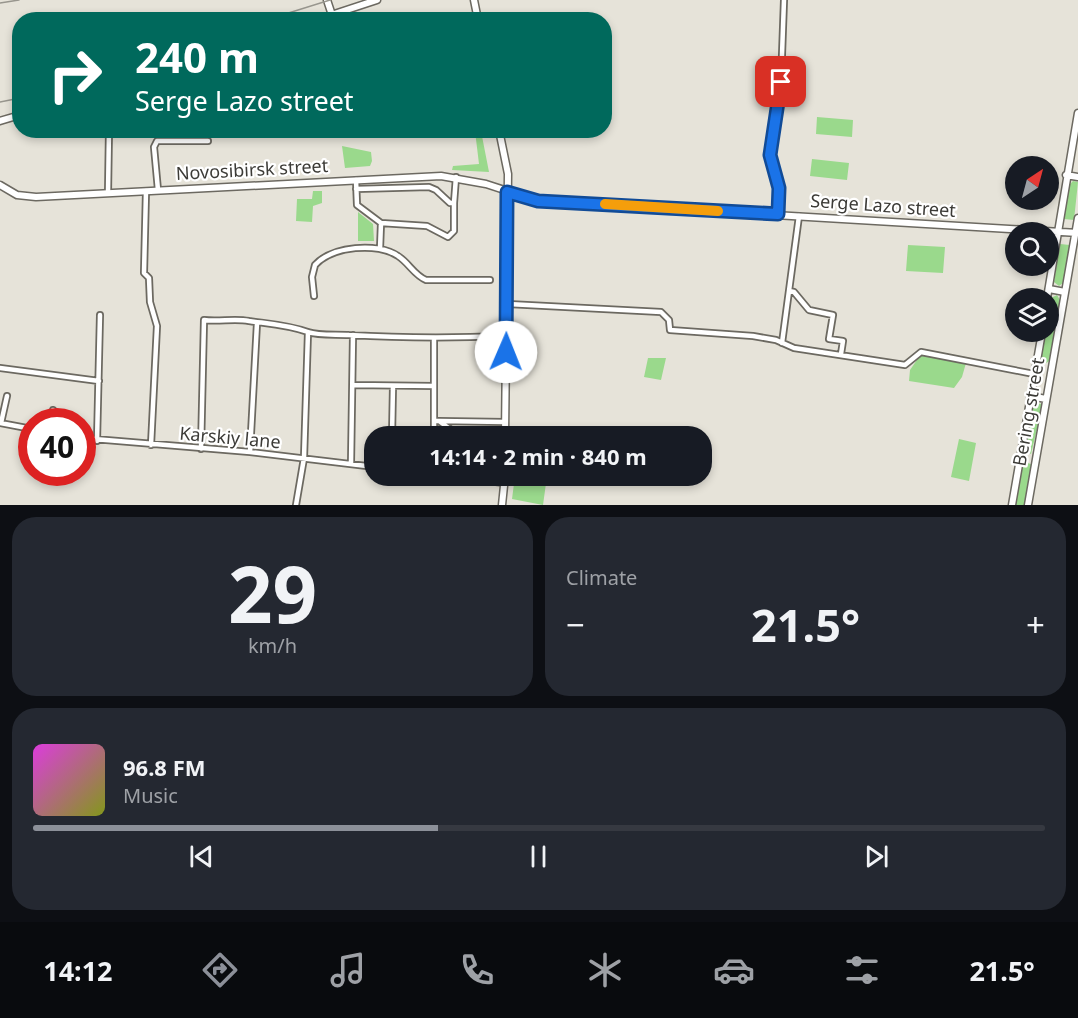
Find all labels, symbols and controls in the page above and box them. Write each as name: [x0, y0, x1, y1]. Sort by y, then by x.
text: 240 m: [135, 28, 259, 85]
icon: right: [36, 36, 114, 114]
pin: [755, 56, 806, 107]
icon: arrive: [764, 65, 797, 98]
text: Serge Lazo street: [135, 82, 354, 119]
street label: Novosibirsk street: [175, 153, 329, 185]
north arrow: [1005, 156, 1059, 210]
map controls: [1005, 156, 1059, 342]
street label: Serge Lazo street: [810, 188, 957, 222]
button: search: [1005, 222, 1059, 276]
button: layers: [1005, 288, 1059, 342]
position arrow: [474, 320, 538, 384]
street label: Bering street: [1007, 355, 1049, 468]
speed limit sign: 40: [18, 408, 96, 486]
street label: Karskiy lane: [179, 421, 282, 453]
text: 14:14 · 2 min · 840 m: [429, 441, 647, 471]
text: 29: [228, 540, 317, 646]
text: Climate: [566, 564, 637, 591]
text: 21.5°: [751, 594, 860, 655]
text: −: [566, 602, 585, 647]
text: +: [1026, 602, 1045, 647]
text: km/h: [248, 632, 297, 659]
text: 96.8 FM: [123, 752, 205, 782]
text: Music: [123, 782, 178, 809]
icon: previous: [185, 840, 218, 873]
icon: pause: [522, 840, 555, 873]
icon: next: [860, 840, 893, 873]
icon: directions: [199, 949, 241, 991]
icon: music: [327, 949, 369, 991]
icon: phone: [456, 949, 498, 991]
icon: climate: [584, 949, 626, 991]
icon: car: [713, 949, 755, 991]
icon: filters: [841, 949, 883, 991]
text: 14:12: [43, 952, 113, 989]
text: 21.5°: [969, 952, 1035, 989]

